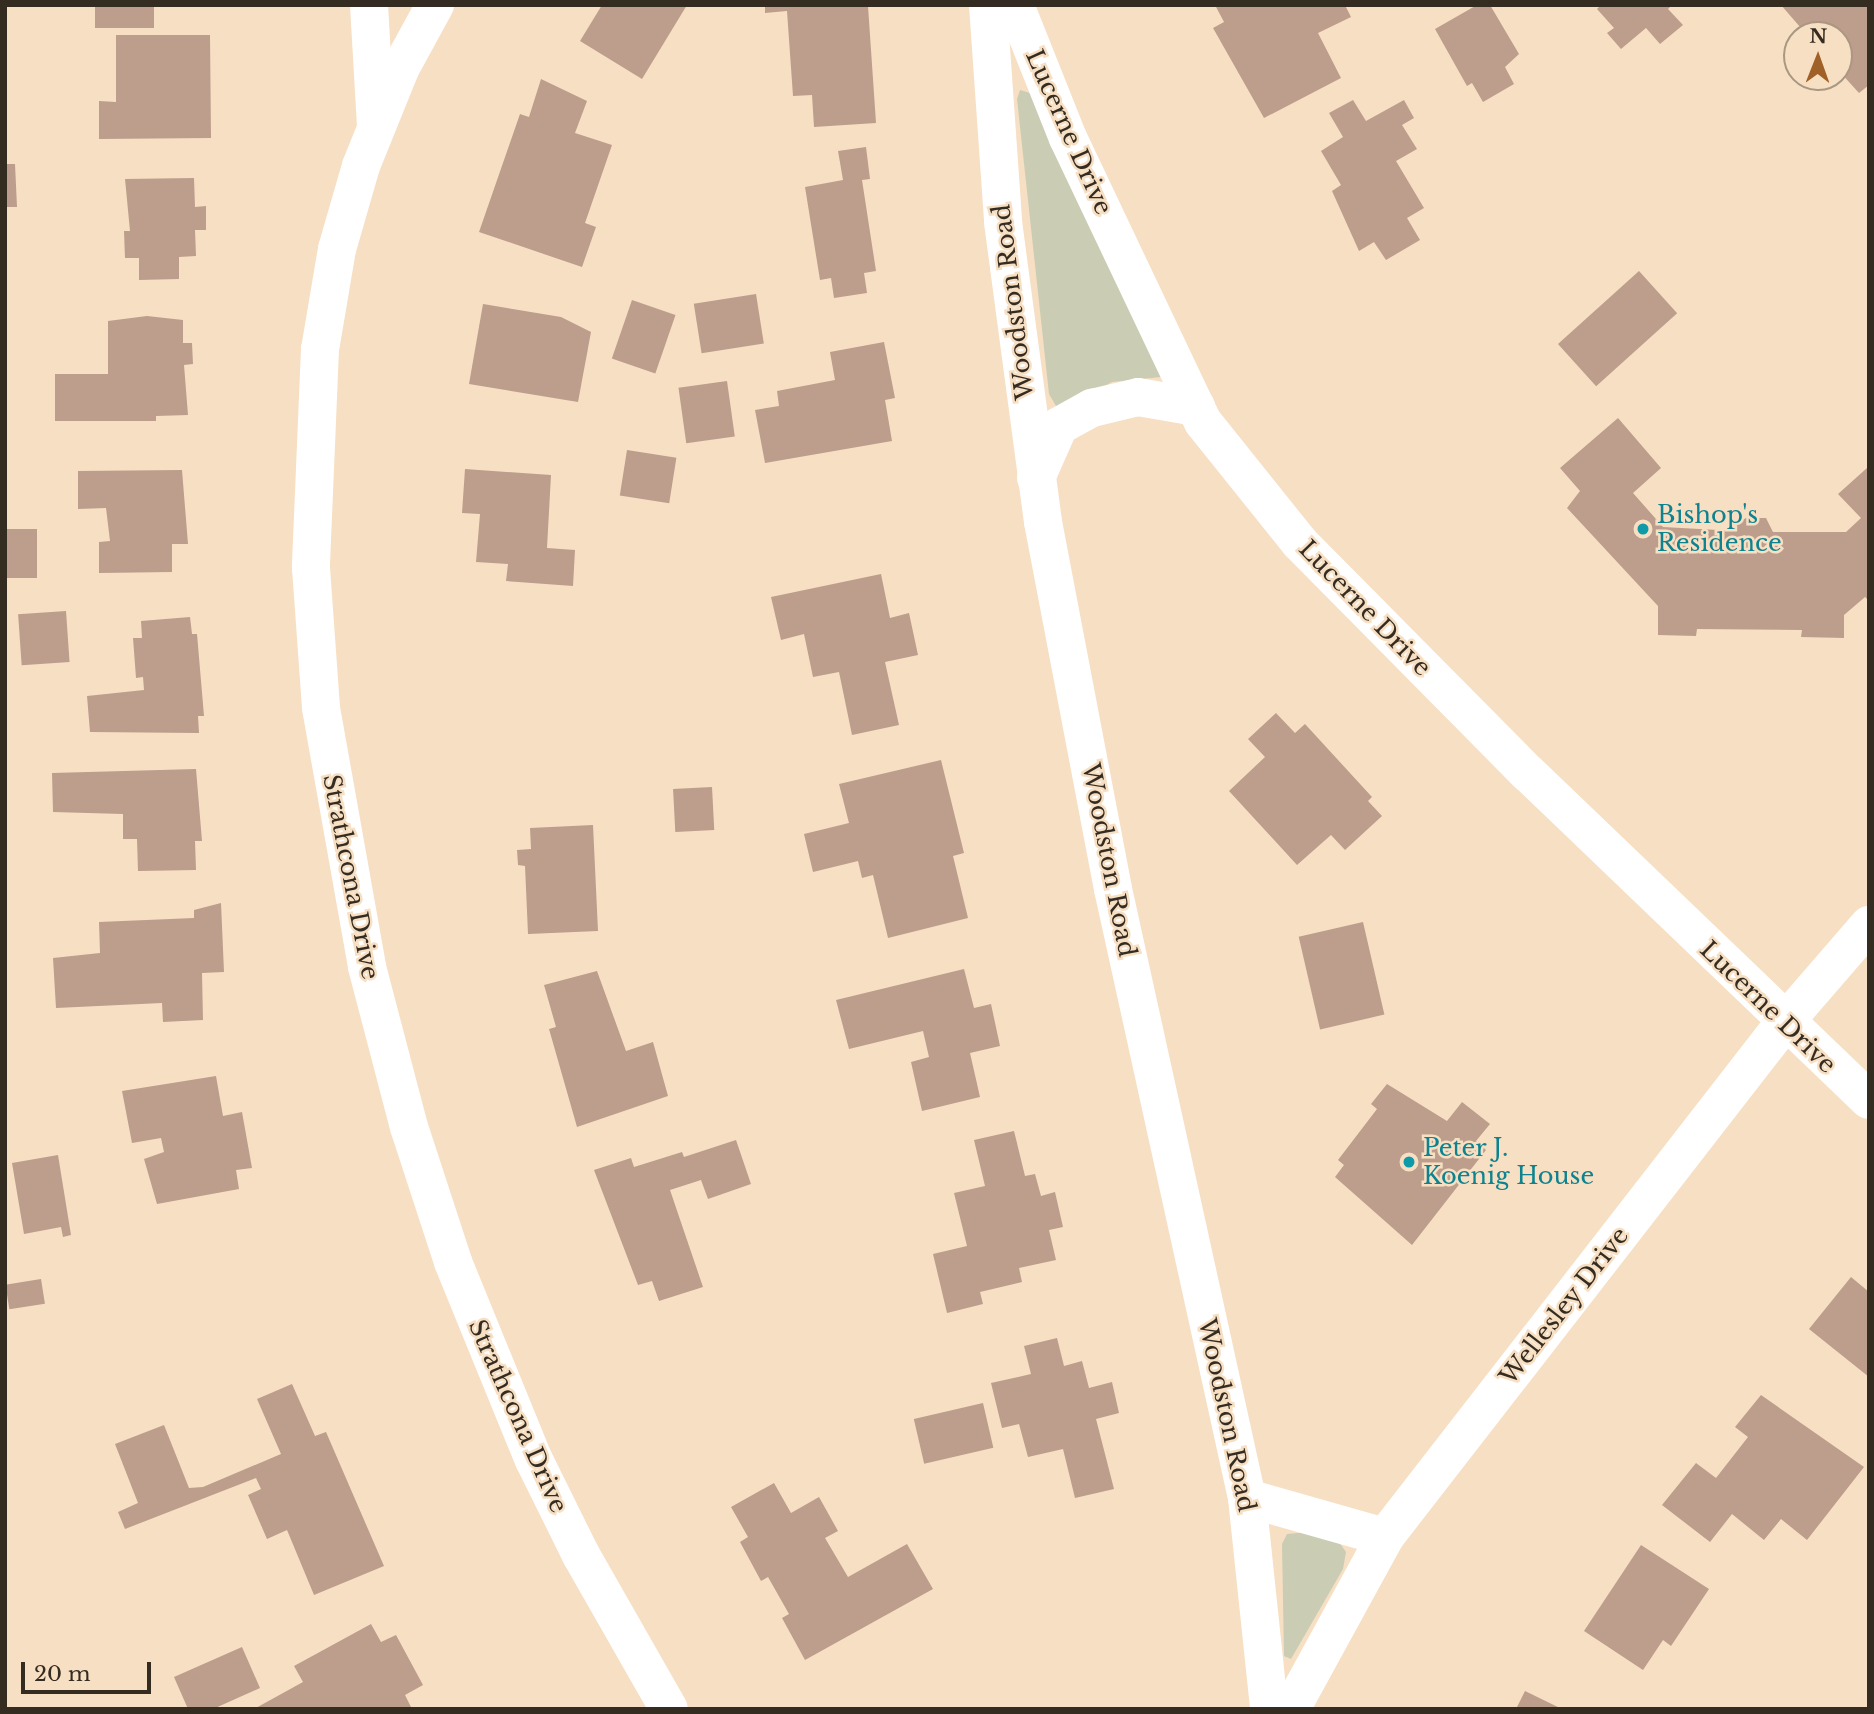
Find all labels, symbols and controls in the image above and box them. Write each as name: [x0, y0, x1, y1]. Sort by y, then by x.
north arrow: [1783, 21, 1853, 91]
text: N: [1809, 25, 1827, 48]
street label: Lucerne Drive: [1020, 45, 1118, 219]
street label: Woodston Road: [987, 203, 1039, 401]
place label: Bishop's Residence: [1657, 501, 1782, 557]
marker: Bishop's Residence: [1635, 521, 1651, 537]
street label: Lucerne Drive: [1293, 534, 1437, 682]
street label: Woodston Road: [1076, 761, 1142, 959]
street label: Strathcona Drive: [317, 772, 385, 982]
street label: Lucerne Drive: [1694, 935, 1842, 1079]
place label: Peter J. Koenig House: [1423, 1134, 1594, 1190]
marker: Peter J. Koenig House: [1401, 1154, 1417, 1170]
street label: Wellesley Drive: [1493, 1221, 1635, 1391]
street label: Strathcona Drive: [462, 1315, 574, 1517]
street label: Woodston Road: [1192, 1316, 1262, 1514]
scale bar: [24, 1648, 154, 1692]
text: 20 m: [34, 1661, 91, 1687]

